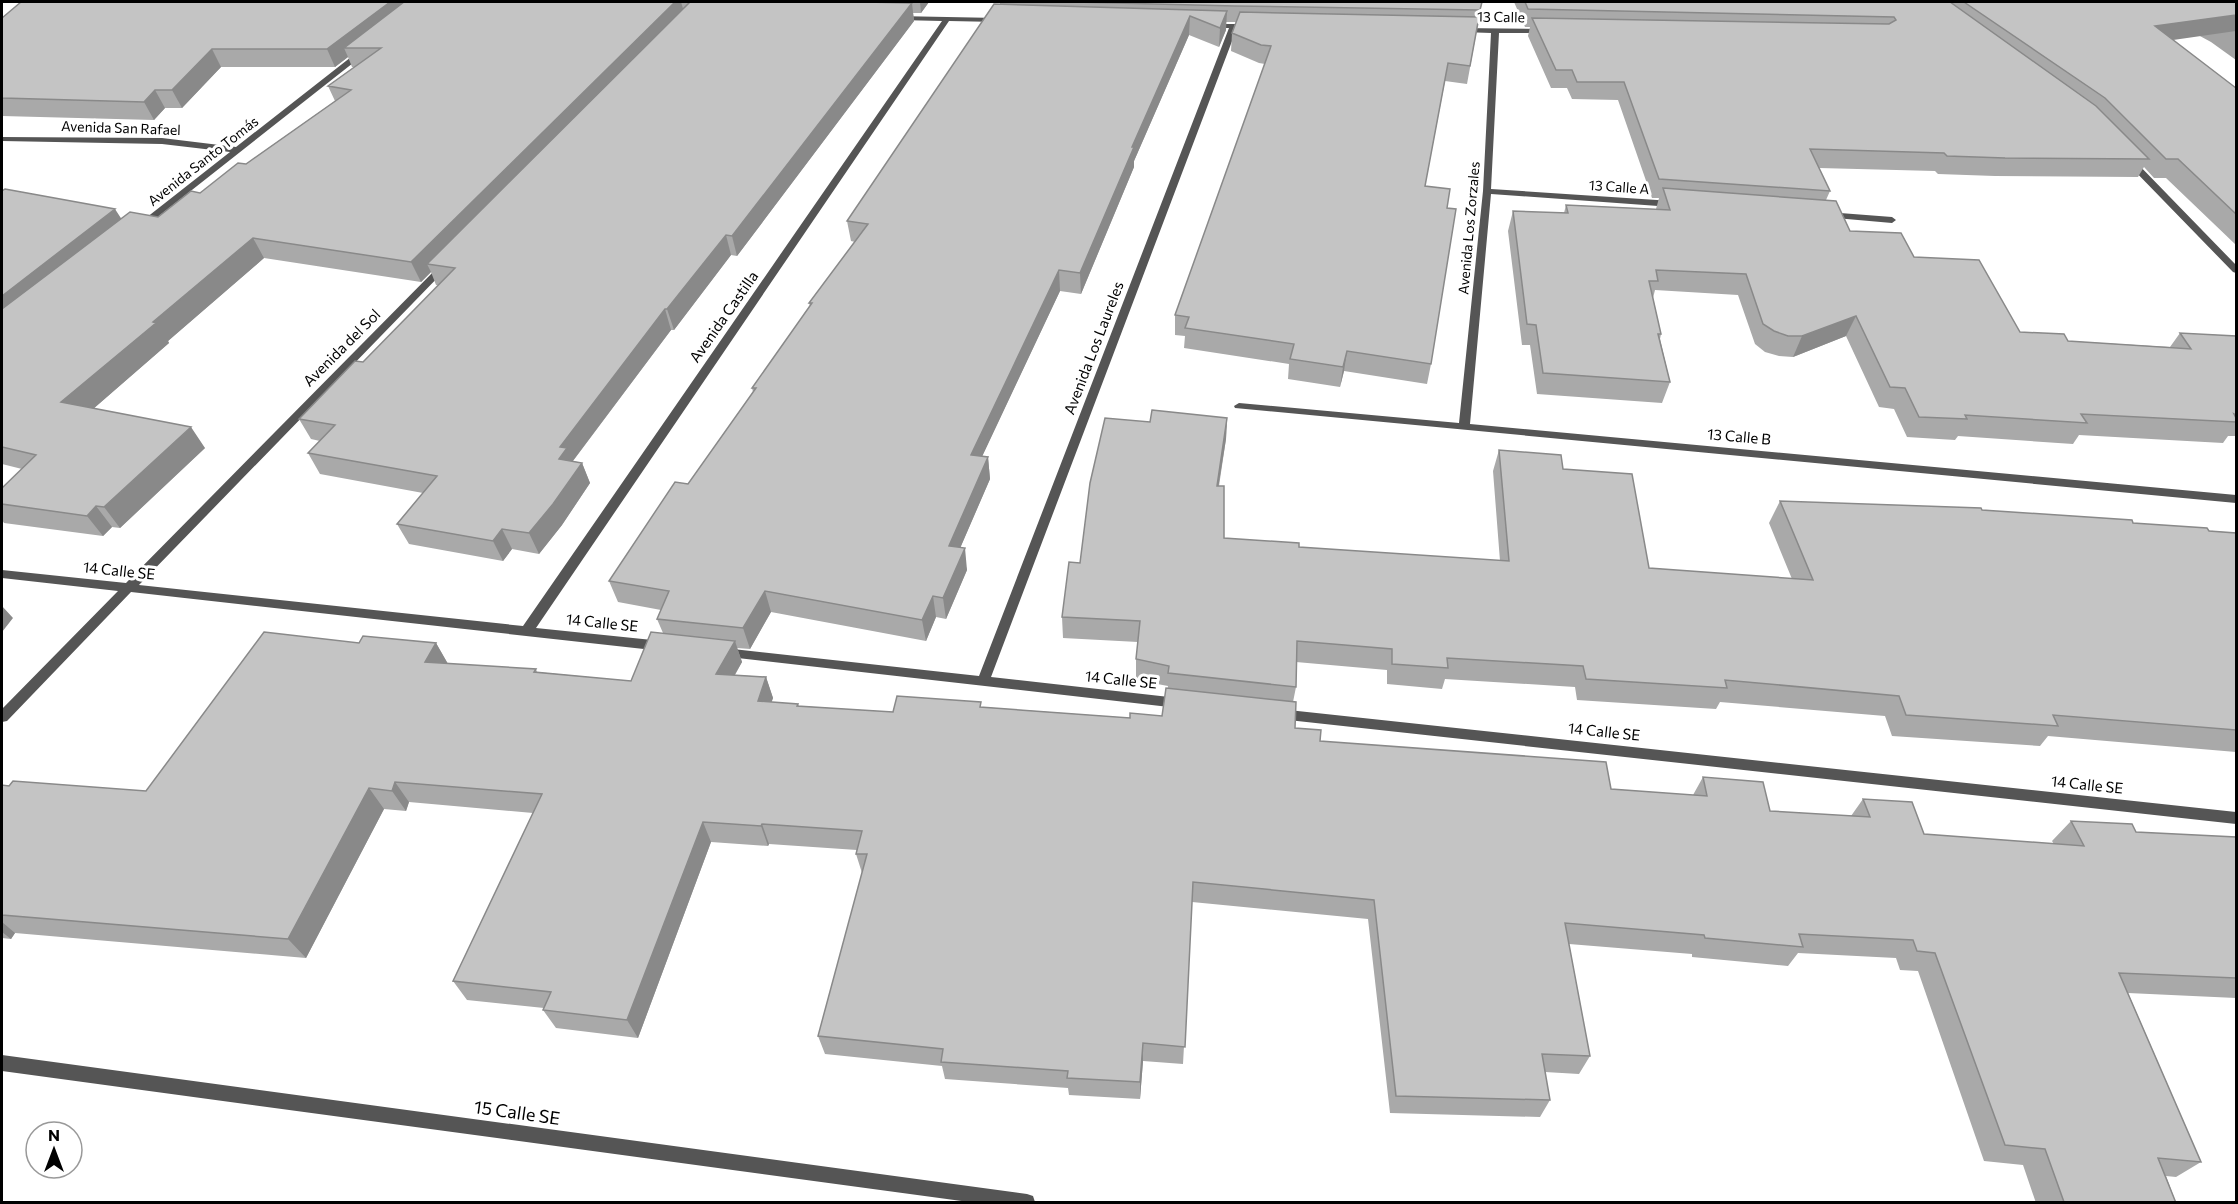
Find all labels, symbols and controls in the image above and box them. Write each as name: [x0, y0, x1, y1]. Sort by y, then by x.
street label: 13 Calle: [1477, 8, 1525, 25]
street label: Avenida Santo Tomás: [144, 112, 261, 209]
street label: Avenida San Rafael: [61, 117, 181, 138]
street label: Avenida Los Zorzales: [1454, 161, 1483, 295]
street label: 13 Calle A: [1588, 176, 1650, 197]
street label: Avenida Castilla: [685, 267, 761, 366]
street label: Avenida Los Laureles: [1059, 278, 1127, 417]
street label: Avenida del Sol: [299, 305, 384, 390]
street label: 13 Calle B: [1706, 424, 1772, 448]
street label: 14 Calle SE: [82, 557, 156, 583]
street label: 14 Calle SE: [565, 609, 639, 635]
street label: 14 Calle SE: [1084, 666, 1158, 692]
street label: 14 Calle SE: [1567, 718, 1641, 744]
street label: 14 Calle SE: [2050, 771, 2124, 797]
street label: 15 Calle SE: [473, 1095, 562, 1129]
north arrow: [24, 1120, 84, 1180]
text: N: [48, 1125, 60, 1144]

